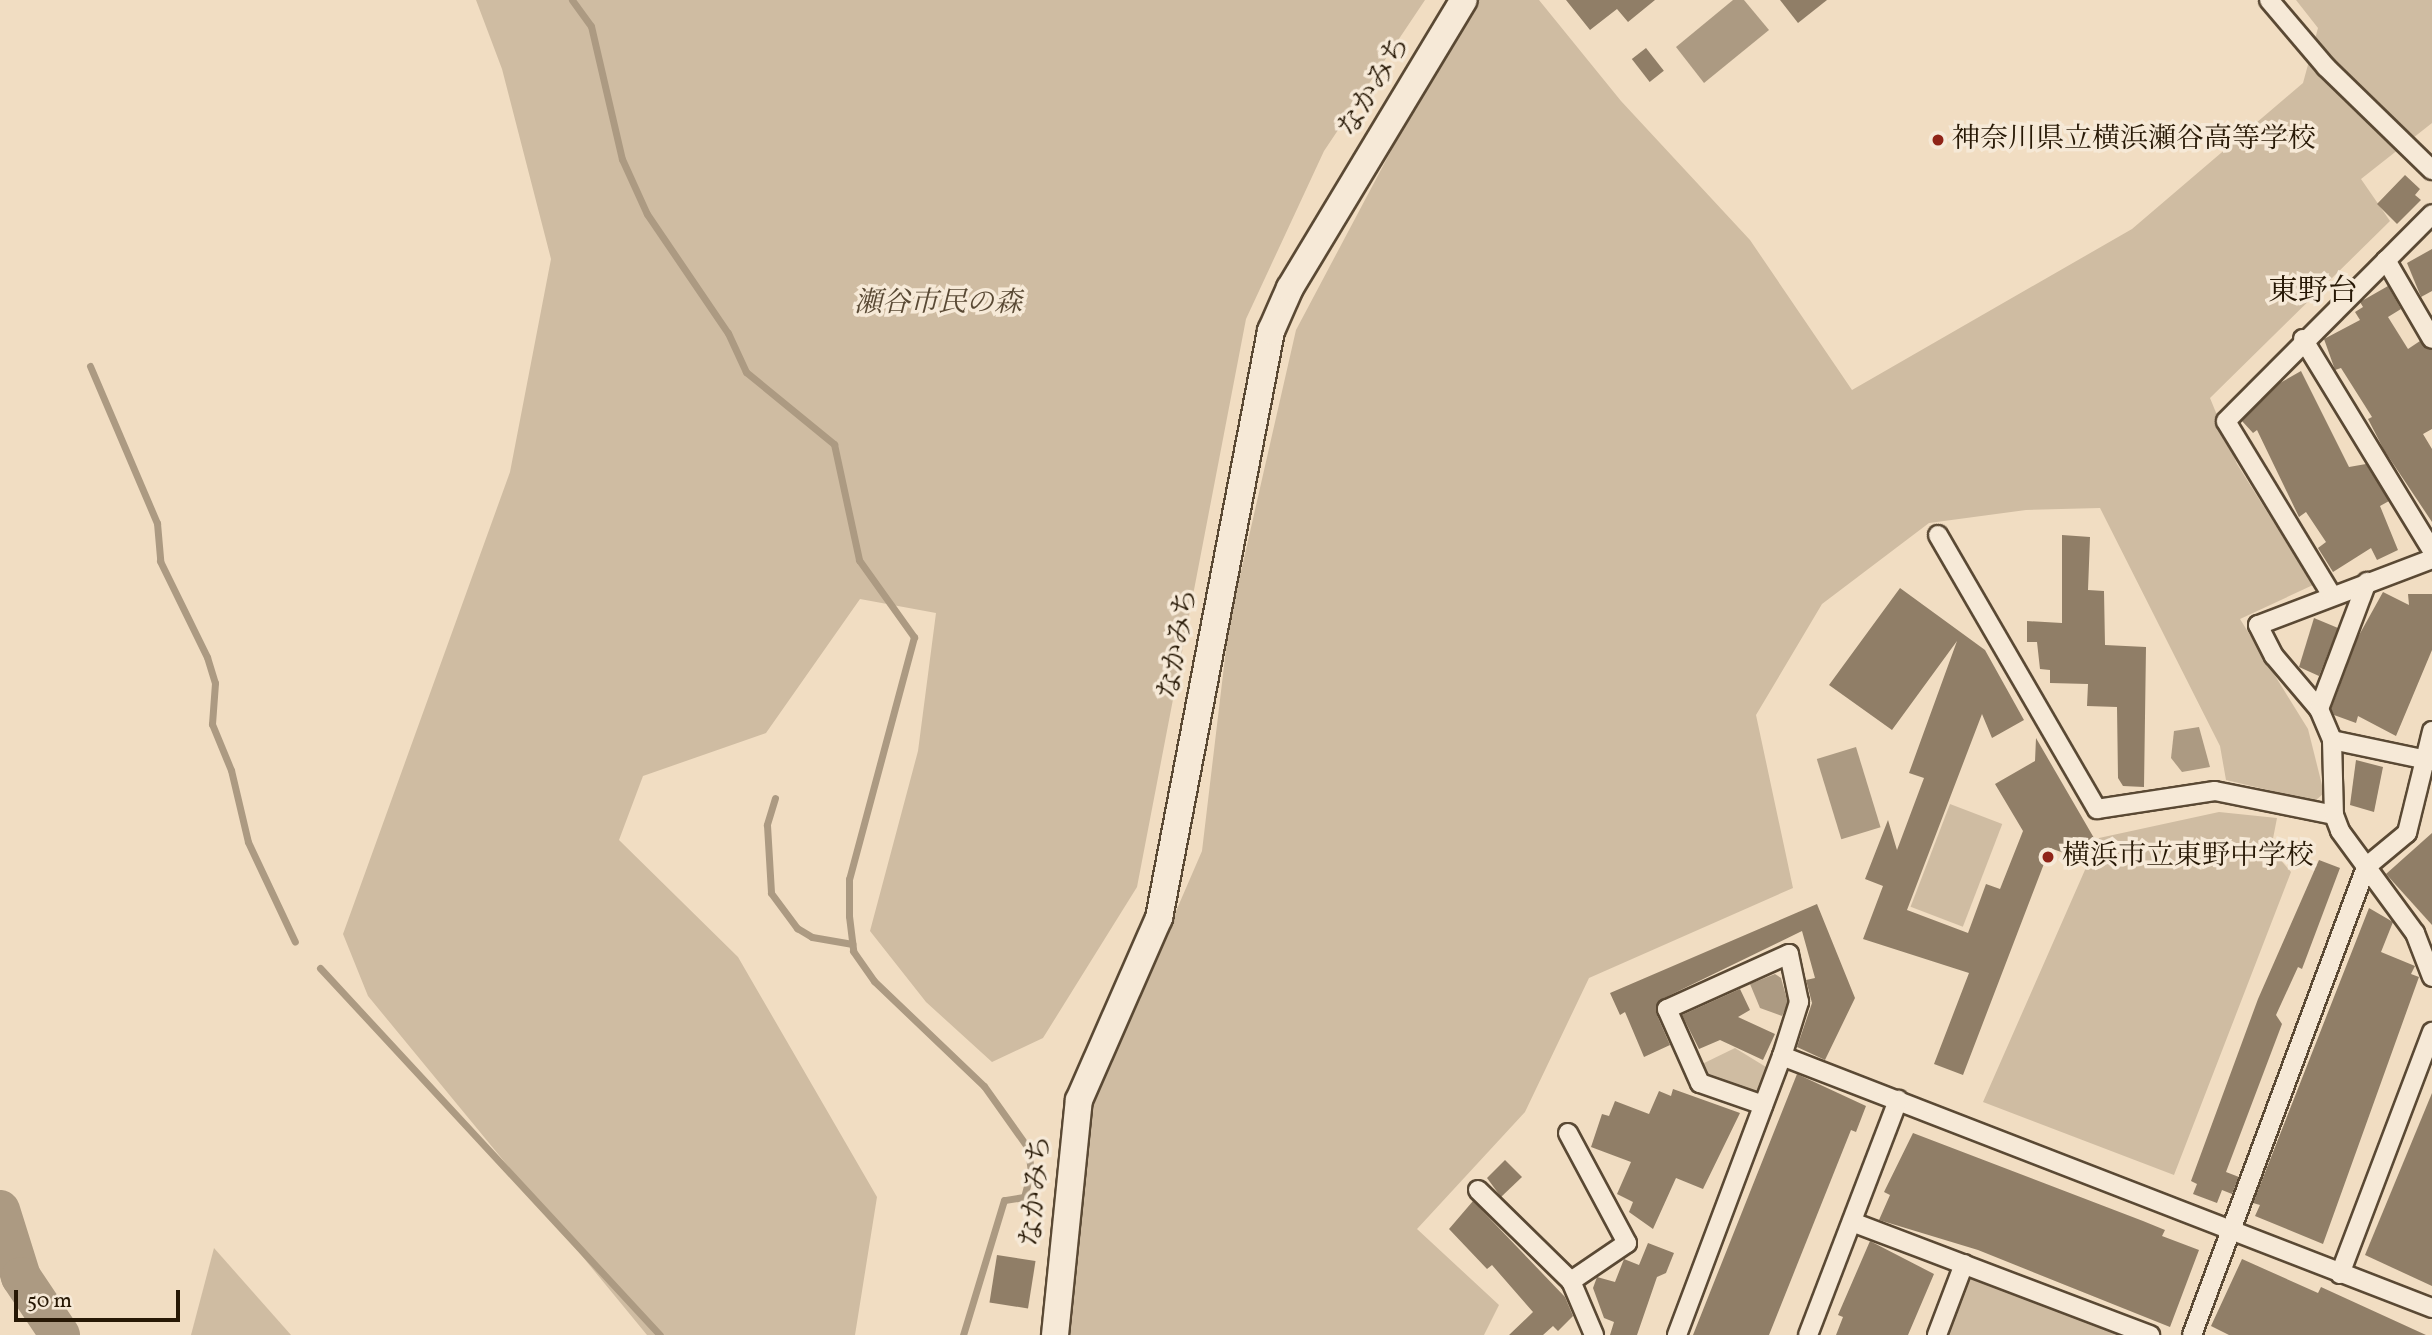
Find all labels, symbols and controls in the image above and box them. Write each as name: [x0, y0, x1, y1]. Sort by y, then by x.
street label: なかみち: [1332, 30, 1418, 144]
place label: 神奈川県立横浜瀬谷高等学校: [1952, 123, 2316, 157]
marker: 神奈川県立横浜瀬谷高等学校: [1930, 132, 1946, 148]
district label: 東野台: [2268, 274, 2358, 310]
park label: 瀬谷市民の森: [854, 287, 1022, 321]
street label: なかみち: [1153, 586, 1205, 702]
place label: 横浜市立東野中学校: [2062, 840, 2314, 874]
marker: 横浜市立東野中学校: [2040, 849, 2056, 865]
street label: なかみち: [1015, 1134, 1059, 1248]
scale bar: [18, 1276, 184, 1320]
text: 50 m: [27, 1287, 72, 1316]

